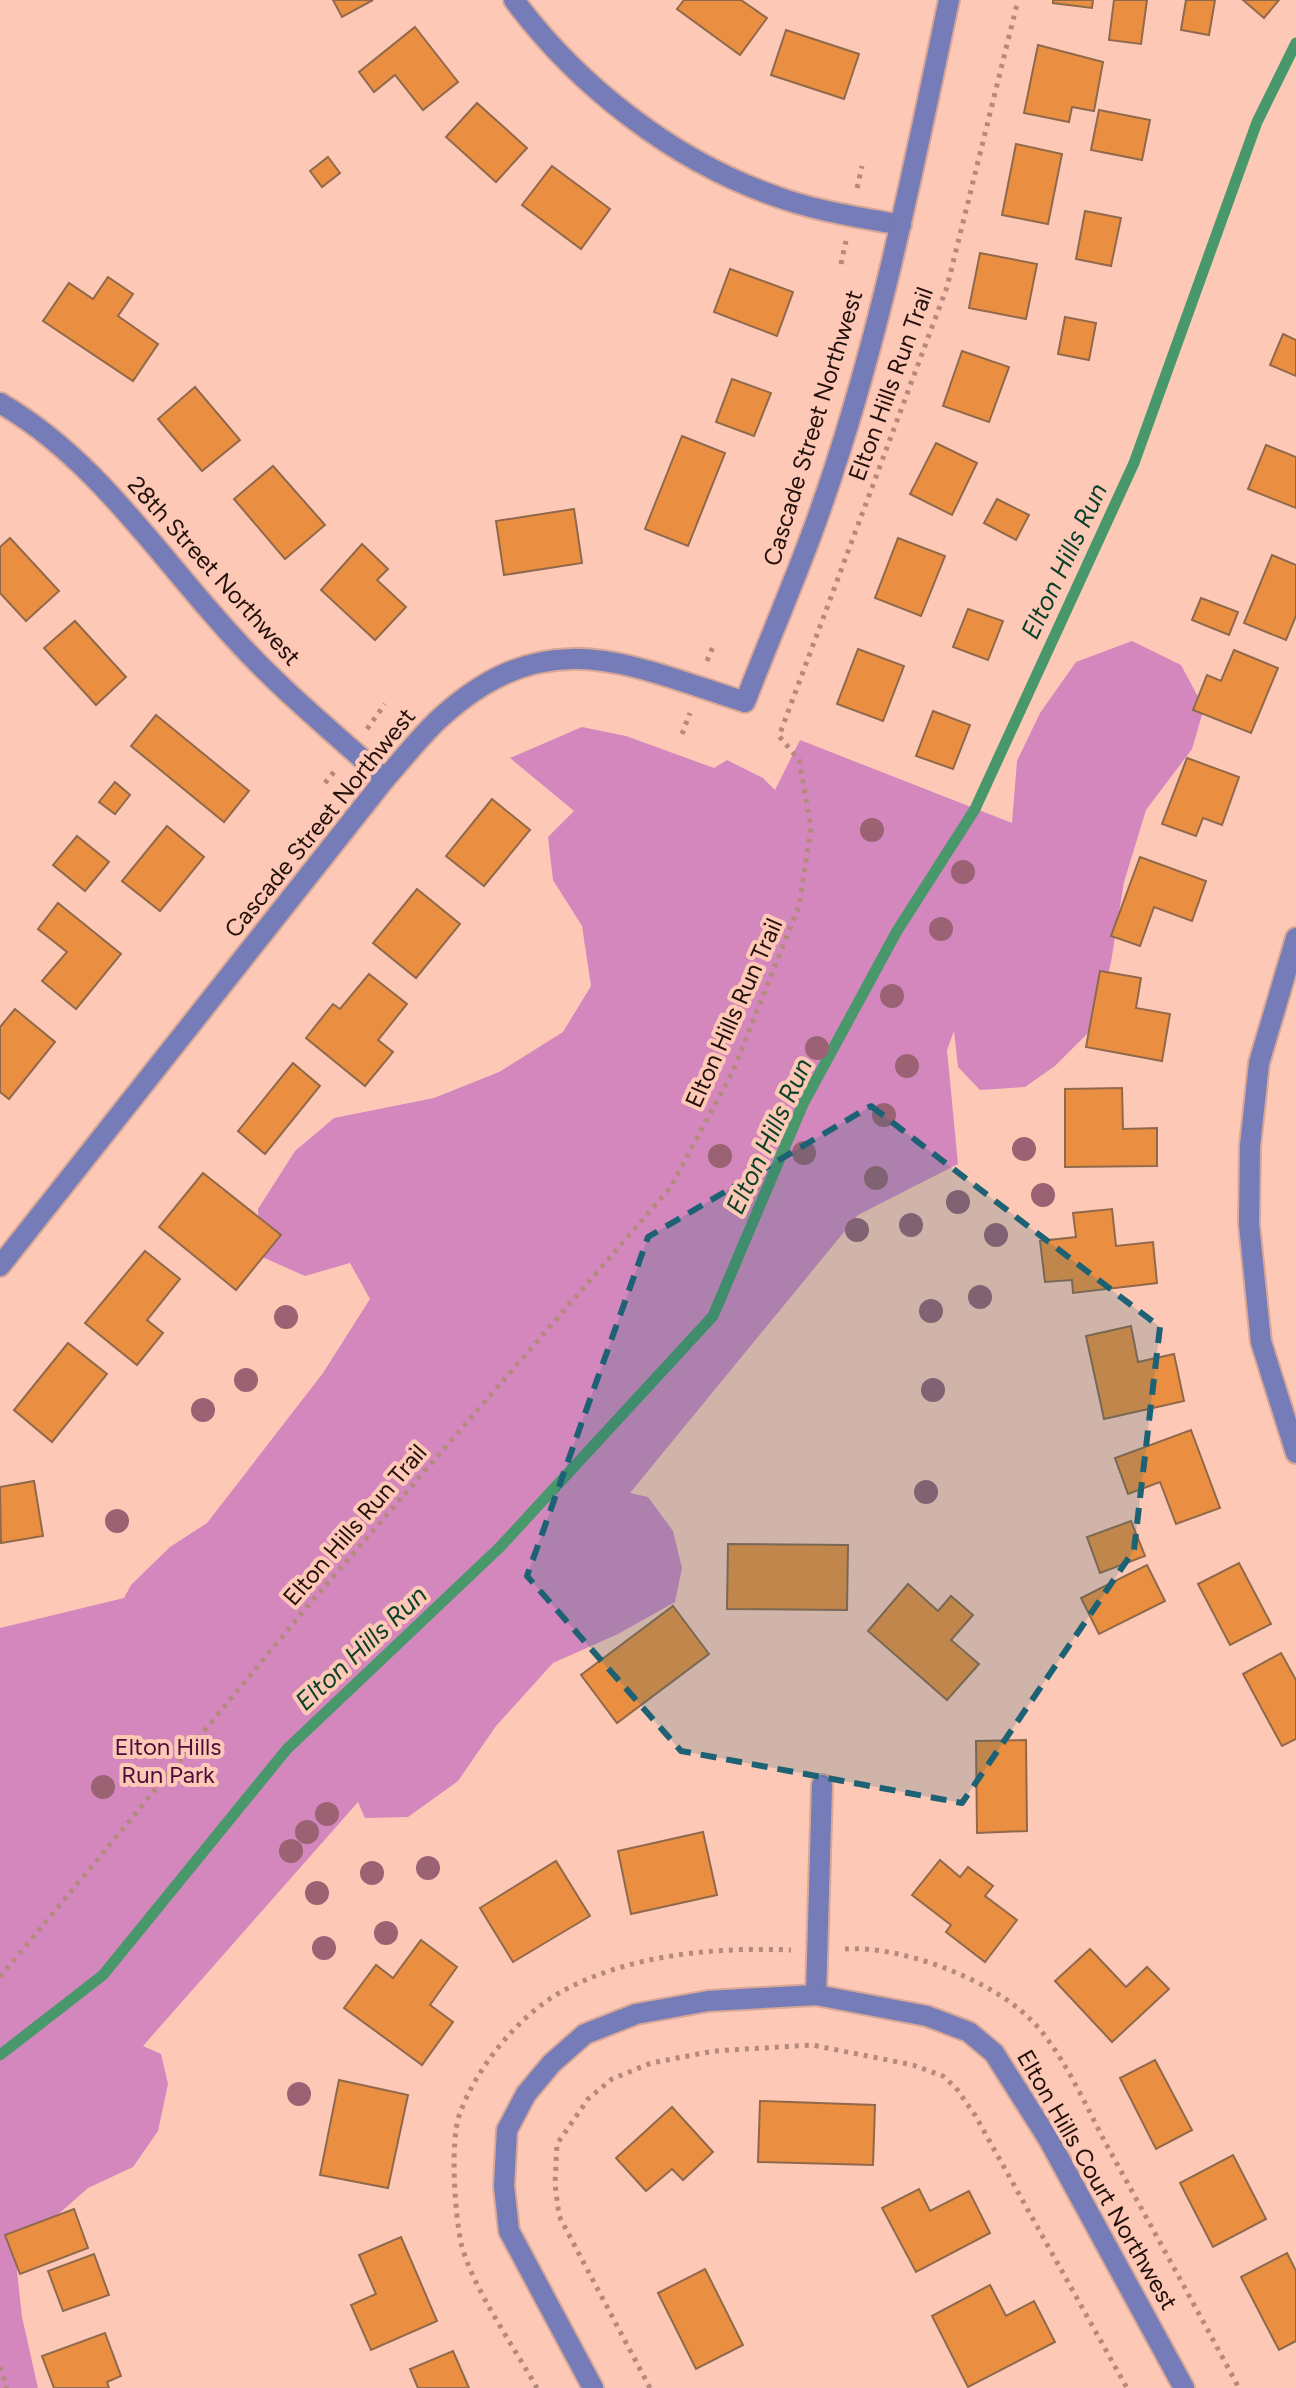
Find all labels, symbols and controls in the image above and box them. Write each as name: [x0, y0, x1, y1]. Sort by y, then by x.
street label: Elton Hills Run Trail: [842, 283, 939, 485]
street label: Cascade Street Northwest: [757, 286, 868, 569]
street label: 28th Street Northwest: [122, 470, 307, 671]
water label: Elton Hills Run: [1014, 478, 1114, 644]
street label: Cascade Street Northwest: [218, 702, 421, 943]
street label: Elton Hills Run Trail: [679, 914, 788, 1112]
water label: Elton Hills Run: [719, 1053, 819, 1219]
street label: Elton Hills Run Trail: [277, 1438, 433, 1611]
water label: Elton Hills Run: [289, 1579, 433, 1717]
park label: Elton Hills Run Park: [114, 1732, 222, 1789]
street label: Elton Hills Court Northwest: [1011, 2045, 1184, 2315]

